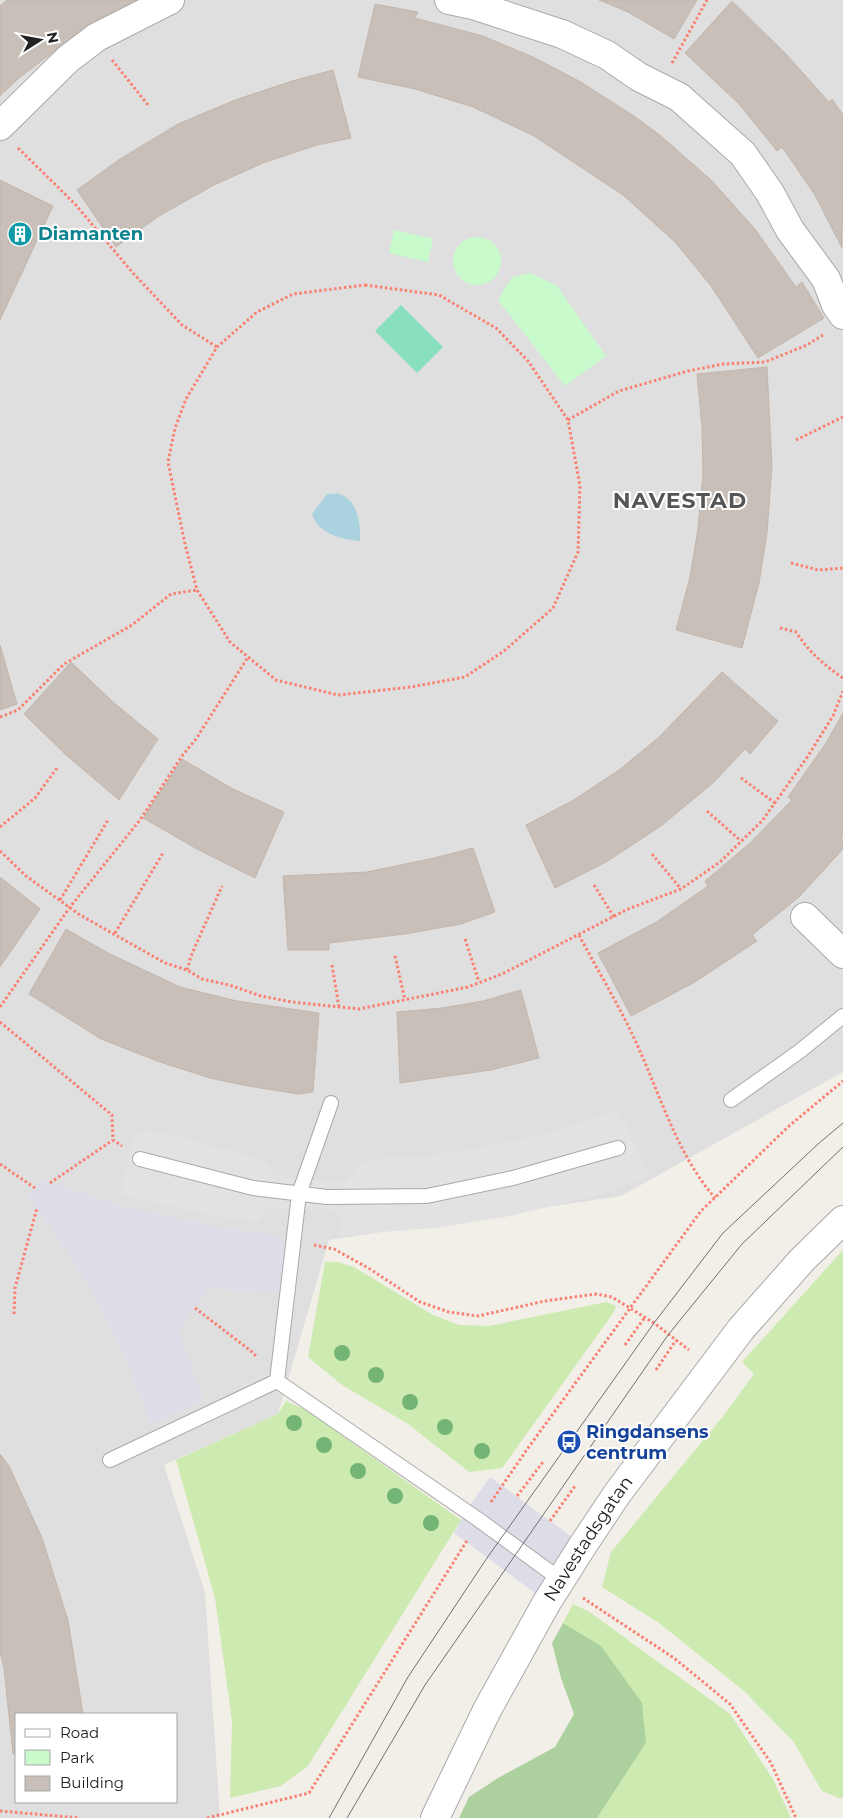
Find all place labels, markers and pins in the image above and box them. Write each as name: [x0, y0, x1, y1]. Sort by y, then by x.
building icon: Diamanten: [7, 221, 33, 247]
place label: Diamanten: [38, 223, 143, 245]
place label: Ringdansens centrum: [586, 1421, 709, 1464]
bus stop icon: Ringdansens centrum: [556, 1429, 582, 1455]

